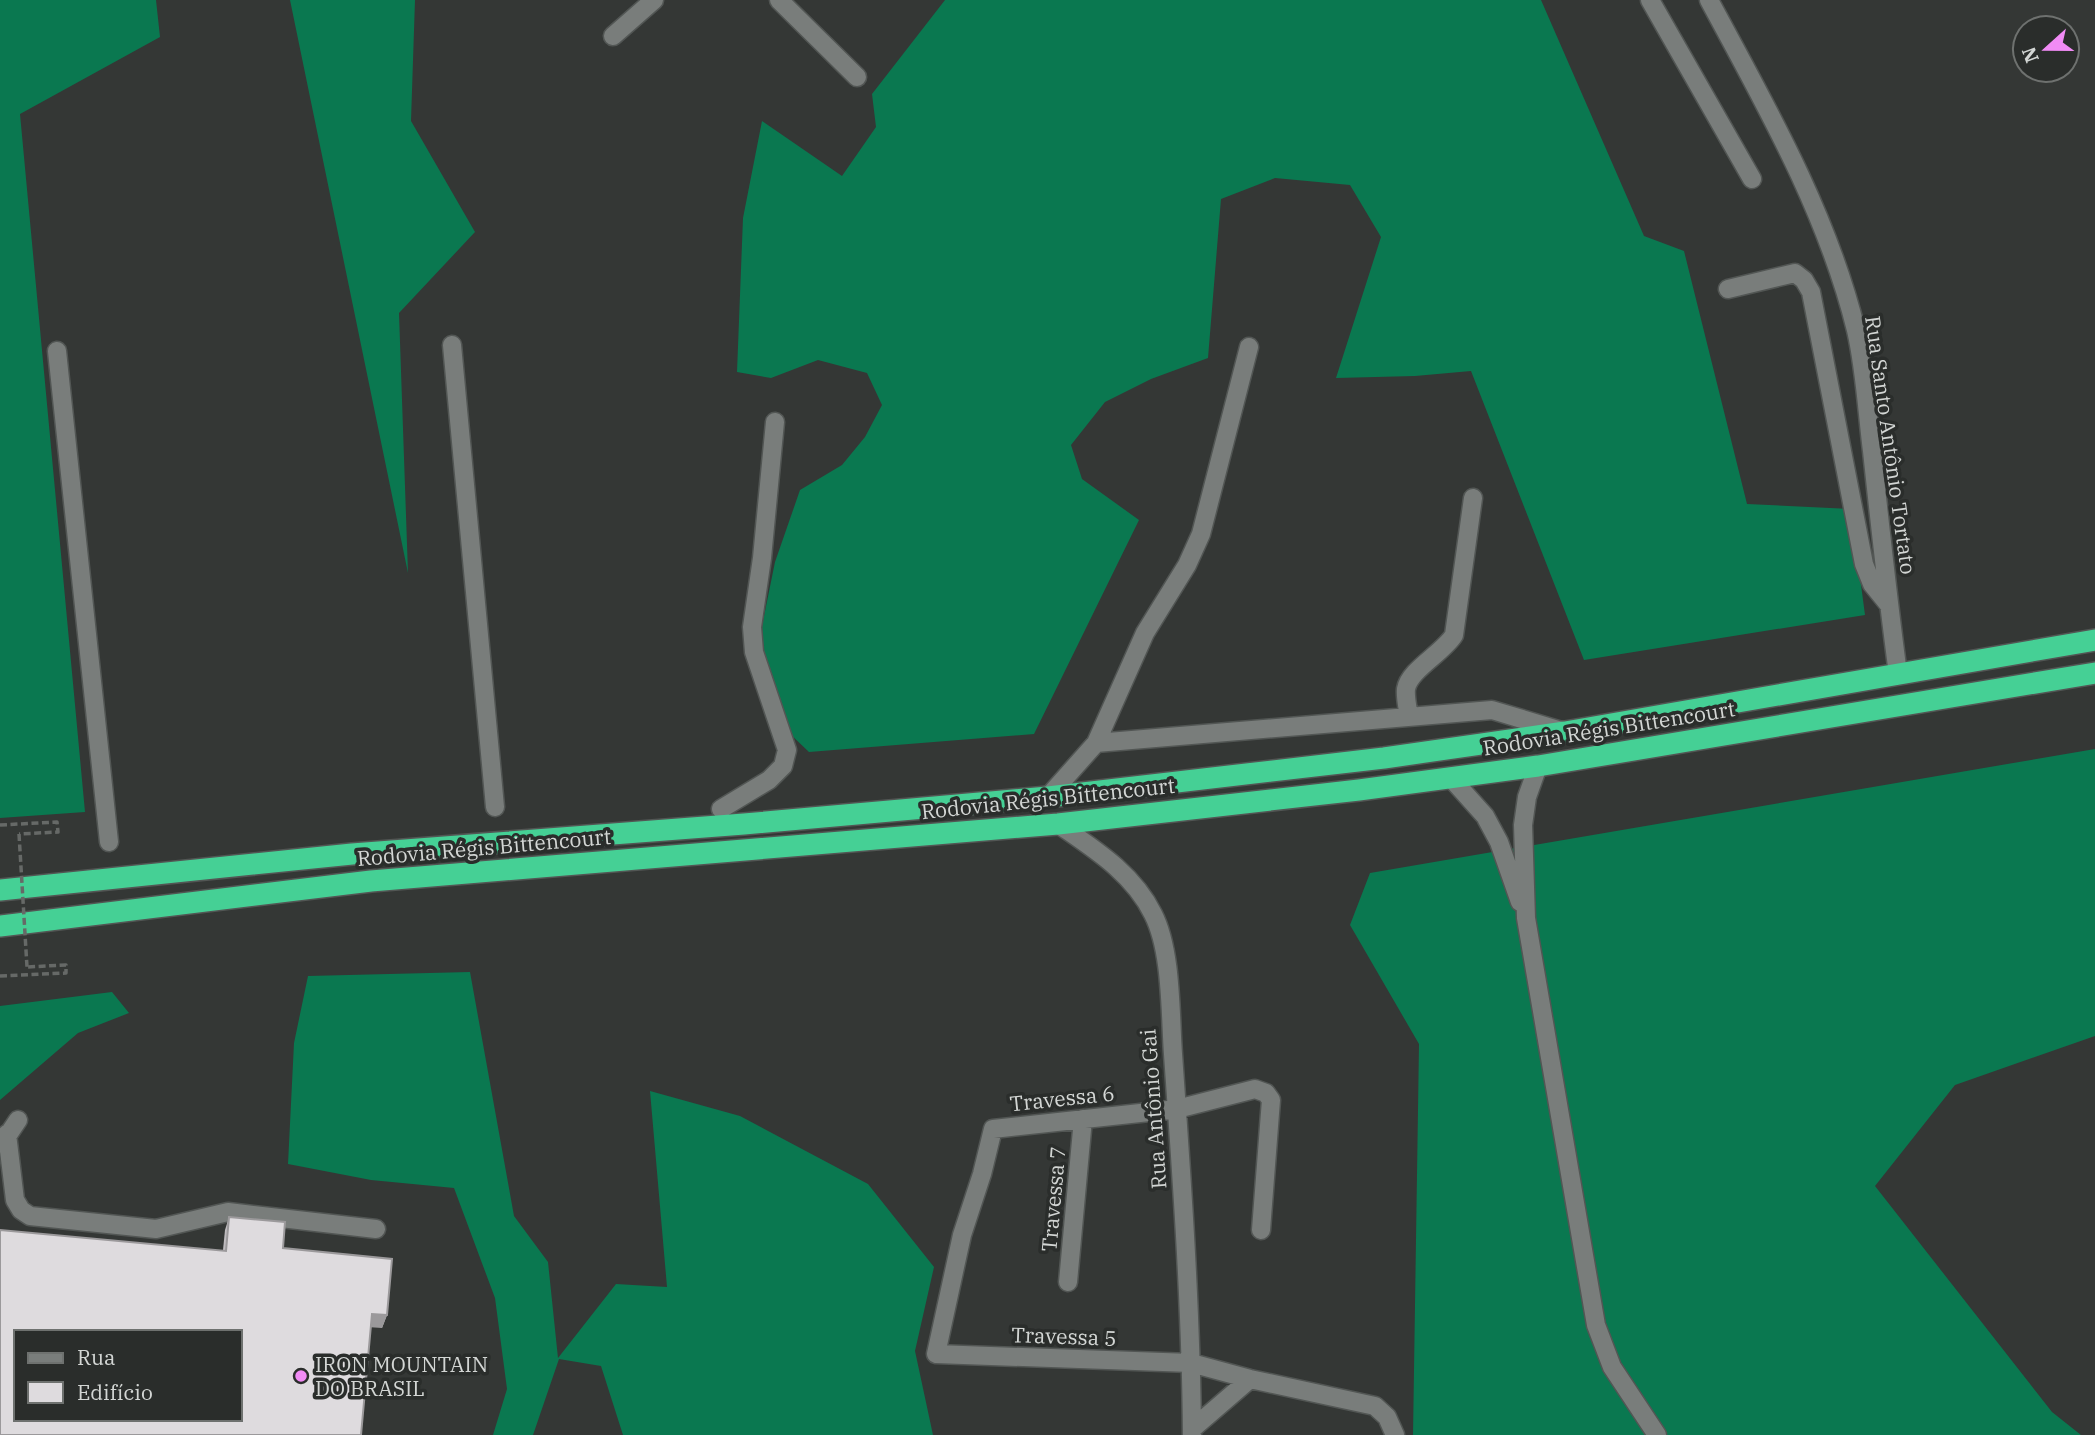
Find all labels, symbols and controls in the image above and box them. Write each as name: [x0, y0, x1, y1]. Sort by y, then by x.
north arrow: [2011, 14, 2081, 84]
text: N: [2016, 44, 2044, 66]
street label: Rua Santo Antônio Tortato: [1859, 314, 1923, 576]
street label: Rodovia Régis Bittencourt: [1481, 694, 1737, 762]
street label: Rodovia Régis Bittencourt: [920, 771, 1176, 825]
street label: Rodovia Régis Bittencourt: [356, 822, 612, 872]
street label: Rua Antônio Gai: [1133, 1028, 1173, 1190]
street label: Travessa 6: [1008, 1079, 1116, 1117]
street label: Travessa 7: [1034, 1145, 1072, 1253]
street label: Travessa 5: [1011, 1320, 1117, 1352]
legend: [14, 1330, 242, 1421]
text: Rua: [77, 1343, 115, 1371]
place label: IRON MOUNTAIN DO BRASIL: [315, 1350, 488, 1402]
marker: IRON MOUNTAIN DO BRASIL: [293, 1368, 309, 1384]
text: Edifício: [77, 1378, 153, 1406]

